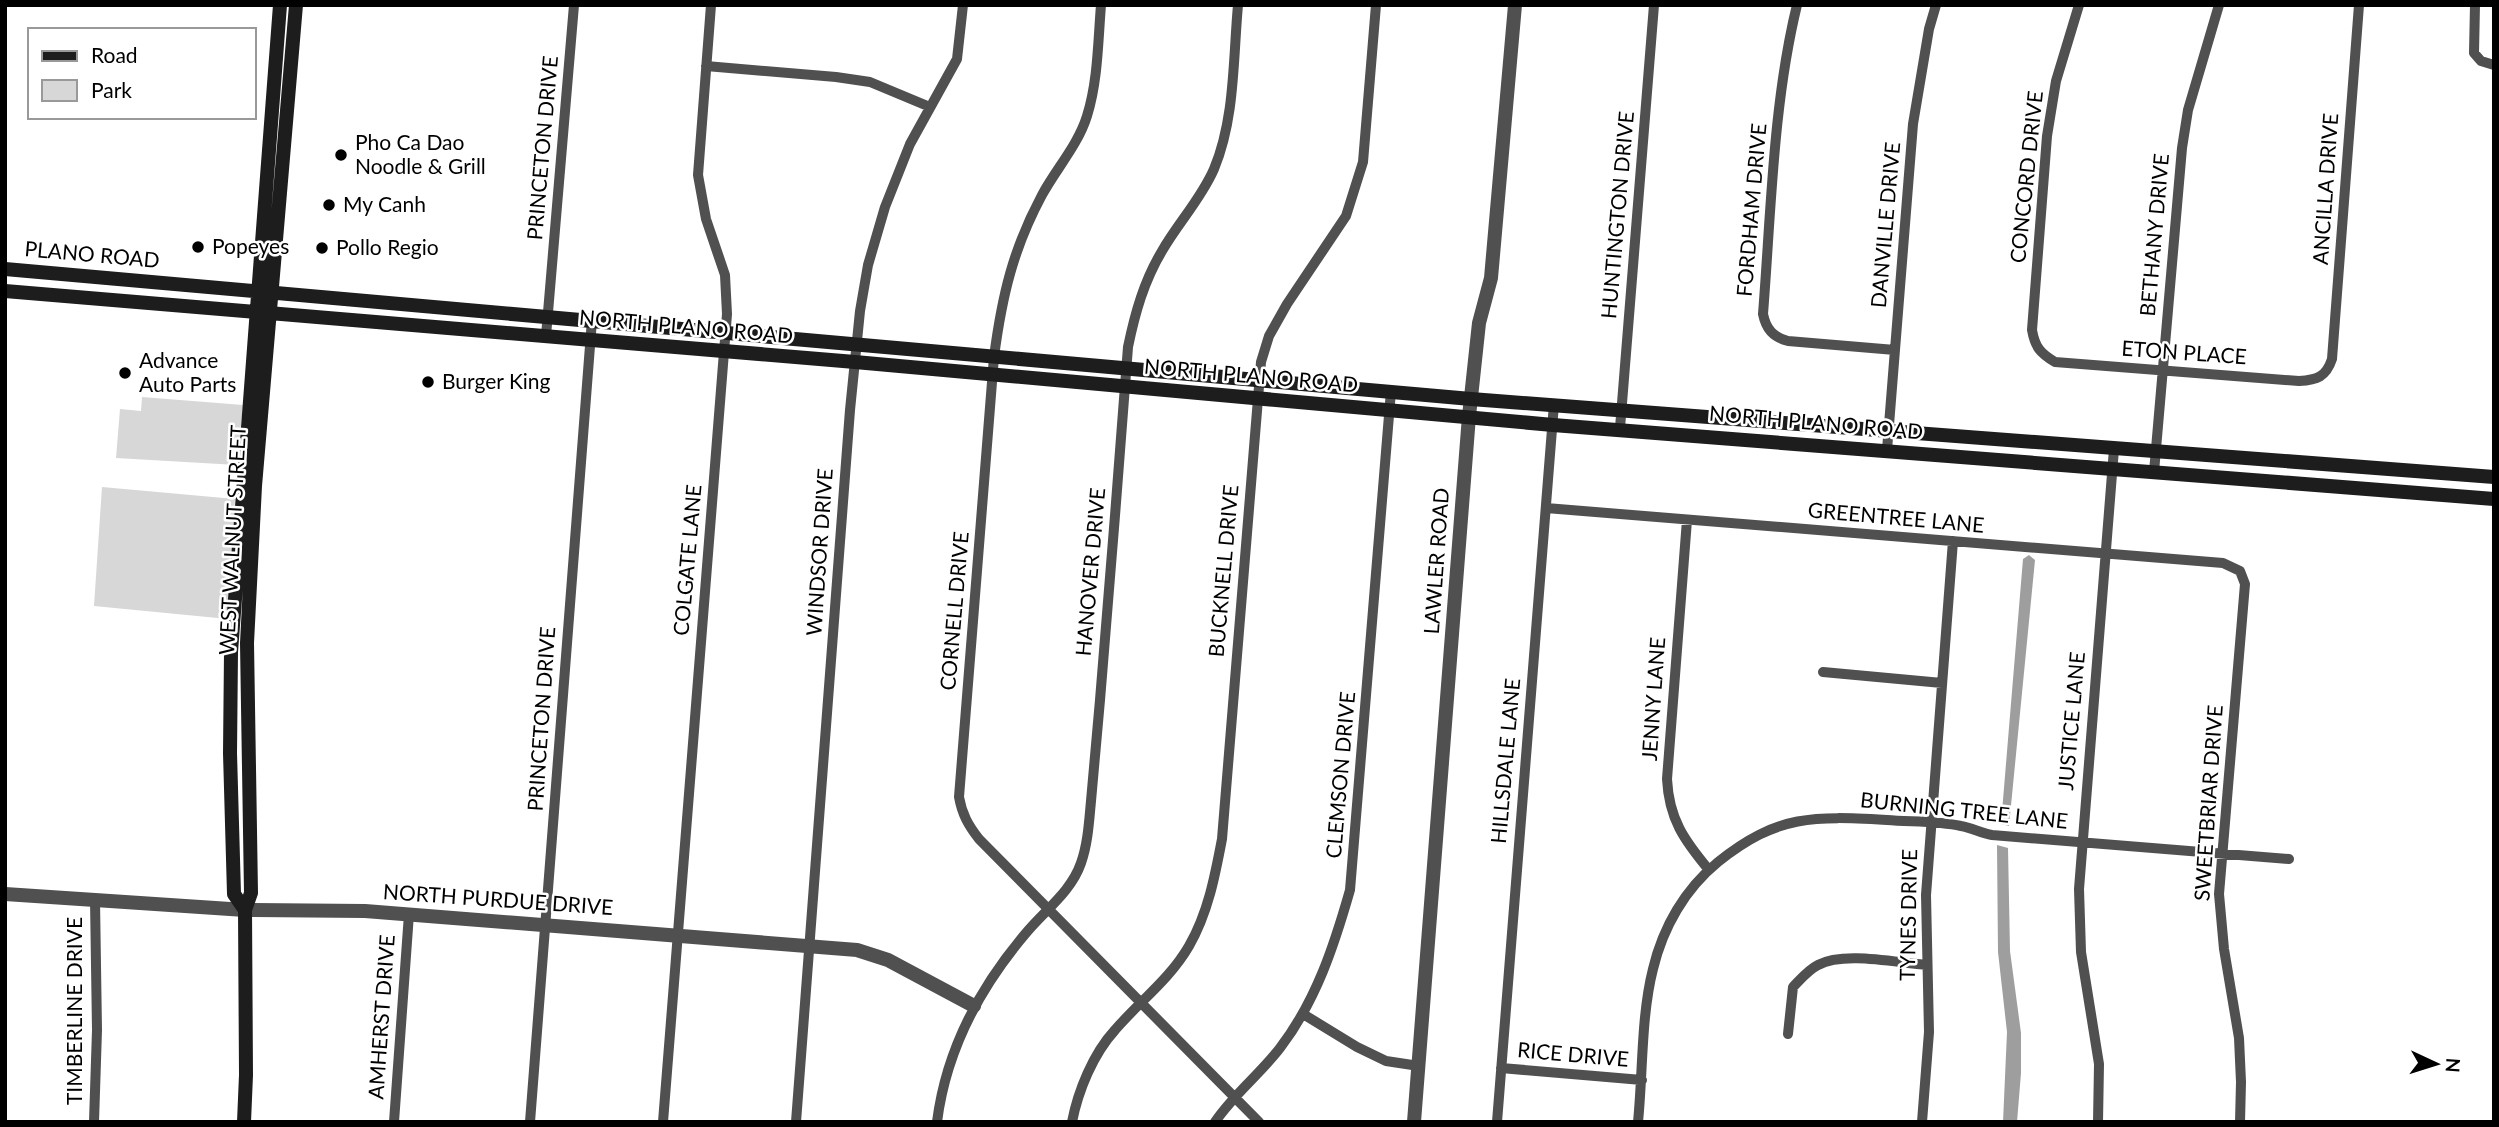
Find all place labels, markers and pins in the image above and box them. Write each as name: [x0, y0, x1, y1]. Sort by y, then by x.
place label: Pho Ca Dao Noodle & Grill: [355, 129, 486, 178]
marker: Pho Ca Dao Noodle & Grill: [333, 147, 349, 163]
place label: My Canh: [343, 191, 426, 216]
marker: My Canh: [321, 197, 337, 213]
place label: Popeyes: [212, 233, 289, 258]
place label: Pollo Regio: [336, 234, 439, 259]
marker: Popeyes: [190, 239, 206, 255]
marker: Pollo Regio: [314, 240, 330, 256]
place label: Advance Auto Parts: [139, 347, 236, 396]
marker: Advance Auto Parts: [117, 365, 133, 381]
place label: Burger King: [442, 368, 551, 393]
marker: Burger King: [420, 374, 436, 390]

